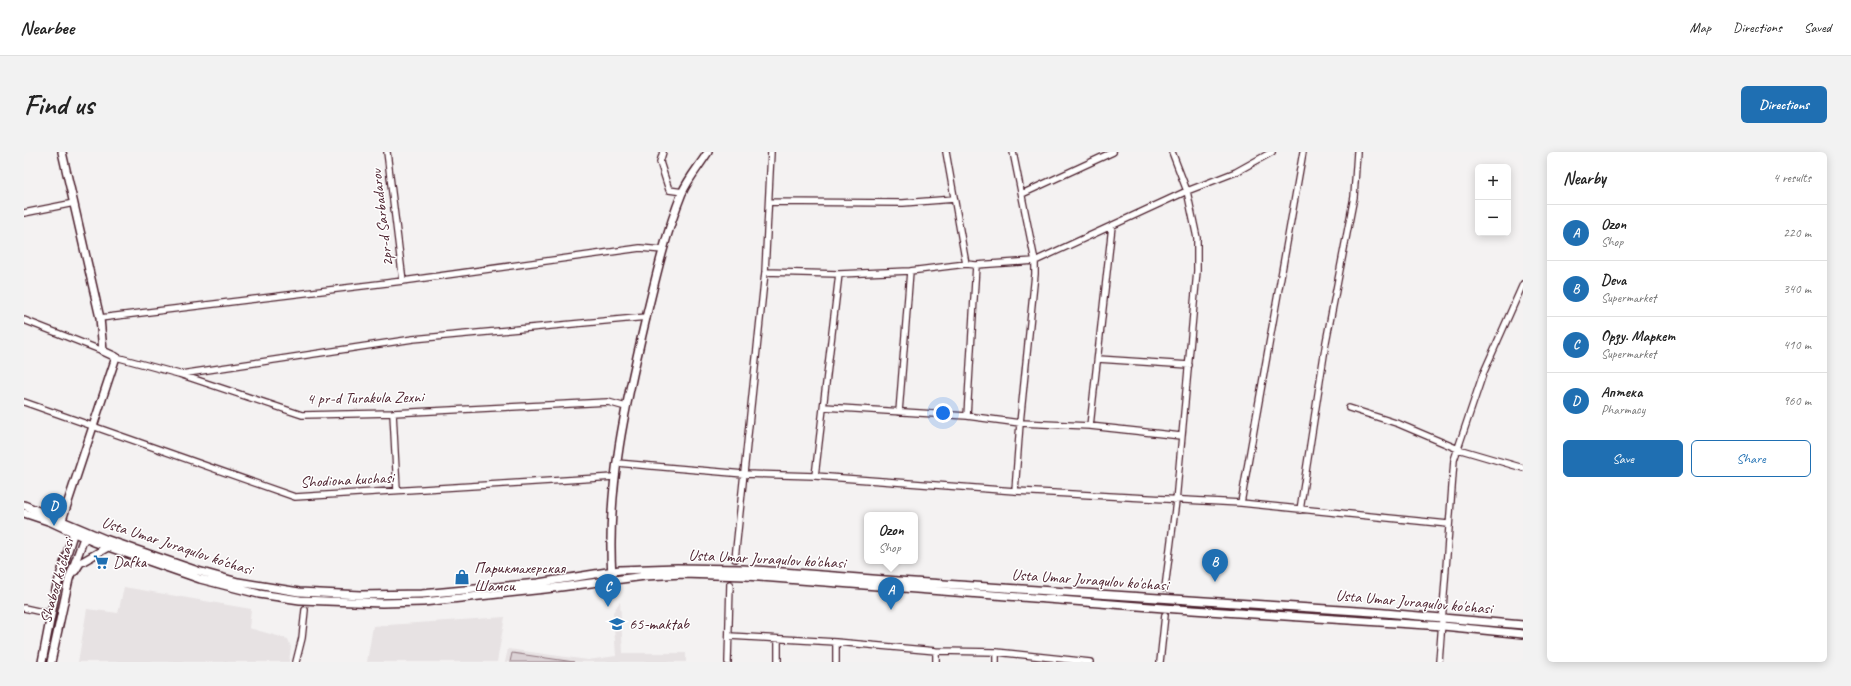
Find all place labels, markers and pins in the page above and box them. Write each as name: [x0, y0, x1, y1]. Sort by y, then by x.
pin: D: [41, 493, 67, 526]
pin: B: [1202, 549, 1228, 582]
place label: Dafka: [113, 552, 148, 572]
supermarket icon: Dafka: [92, 553, 110, 571]
place label: Парикмахерская Шамси: [474, 558, 566, 596]
shop icon: Парикмахерская Шамси: [453, 568, 471, 586]
pin: C: [595, 574, 621, 607]
pin: A: [878, 577, 904, 610]
place label: 65-maktab: [629, 614, 690, 634]
school or university icon: 65-maktab: [608, 615, 626, 633]

